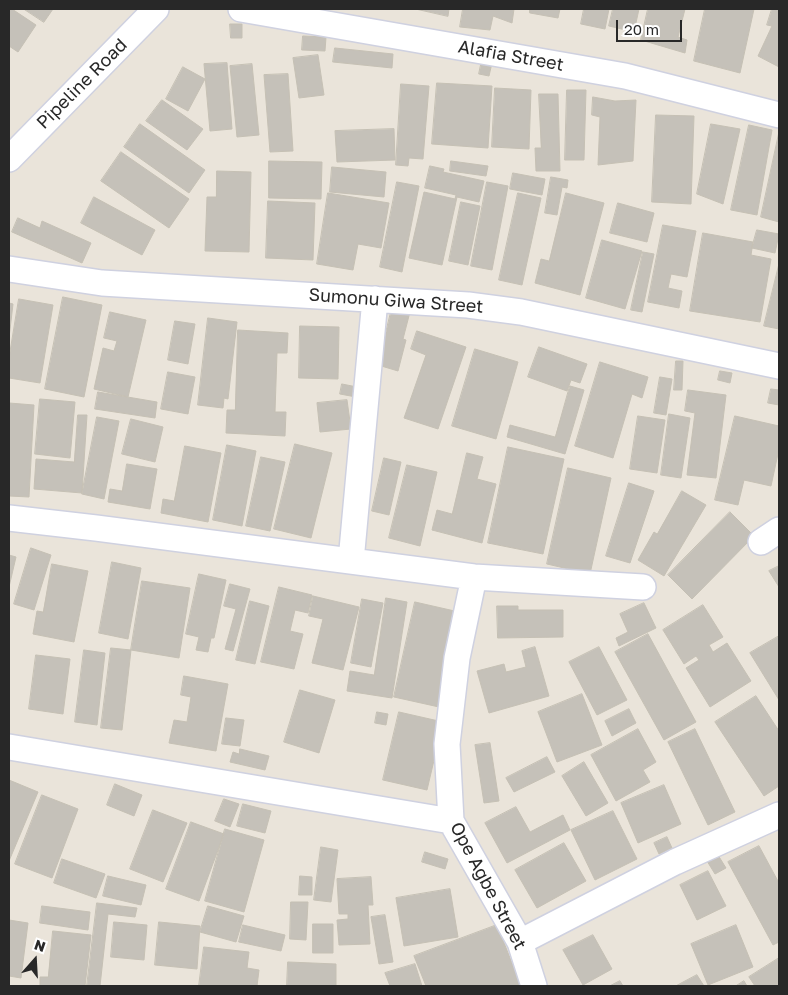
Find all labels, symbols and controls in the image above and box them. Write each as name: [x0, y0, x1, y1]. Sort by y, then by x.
scale bar: [618, 10, 684, 42]
text: 20 m: [624, 20, 659, 38]
street label: Pipeline Road: [32, 34, 132, 134]
street label: Alafia Street: [456, 36, 566, 76]
street label: Sumonu Giwa Street: [308, 284, 484, 318]
street label: Ope Agbe Street: [445, 818, 531, 954]
north arrow: [10, 935, 60, 985]
text: N: [32, 936, 48, 955]

